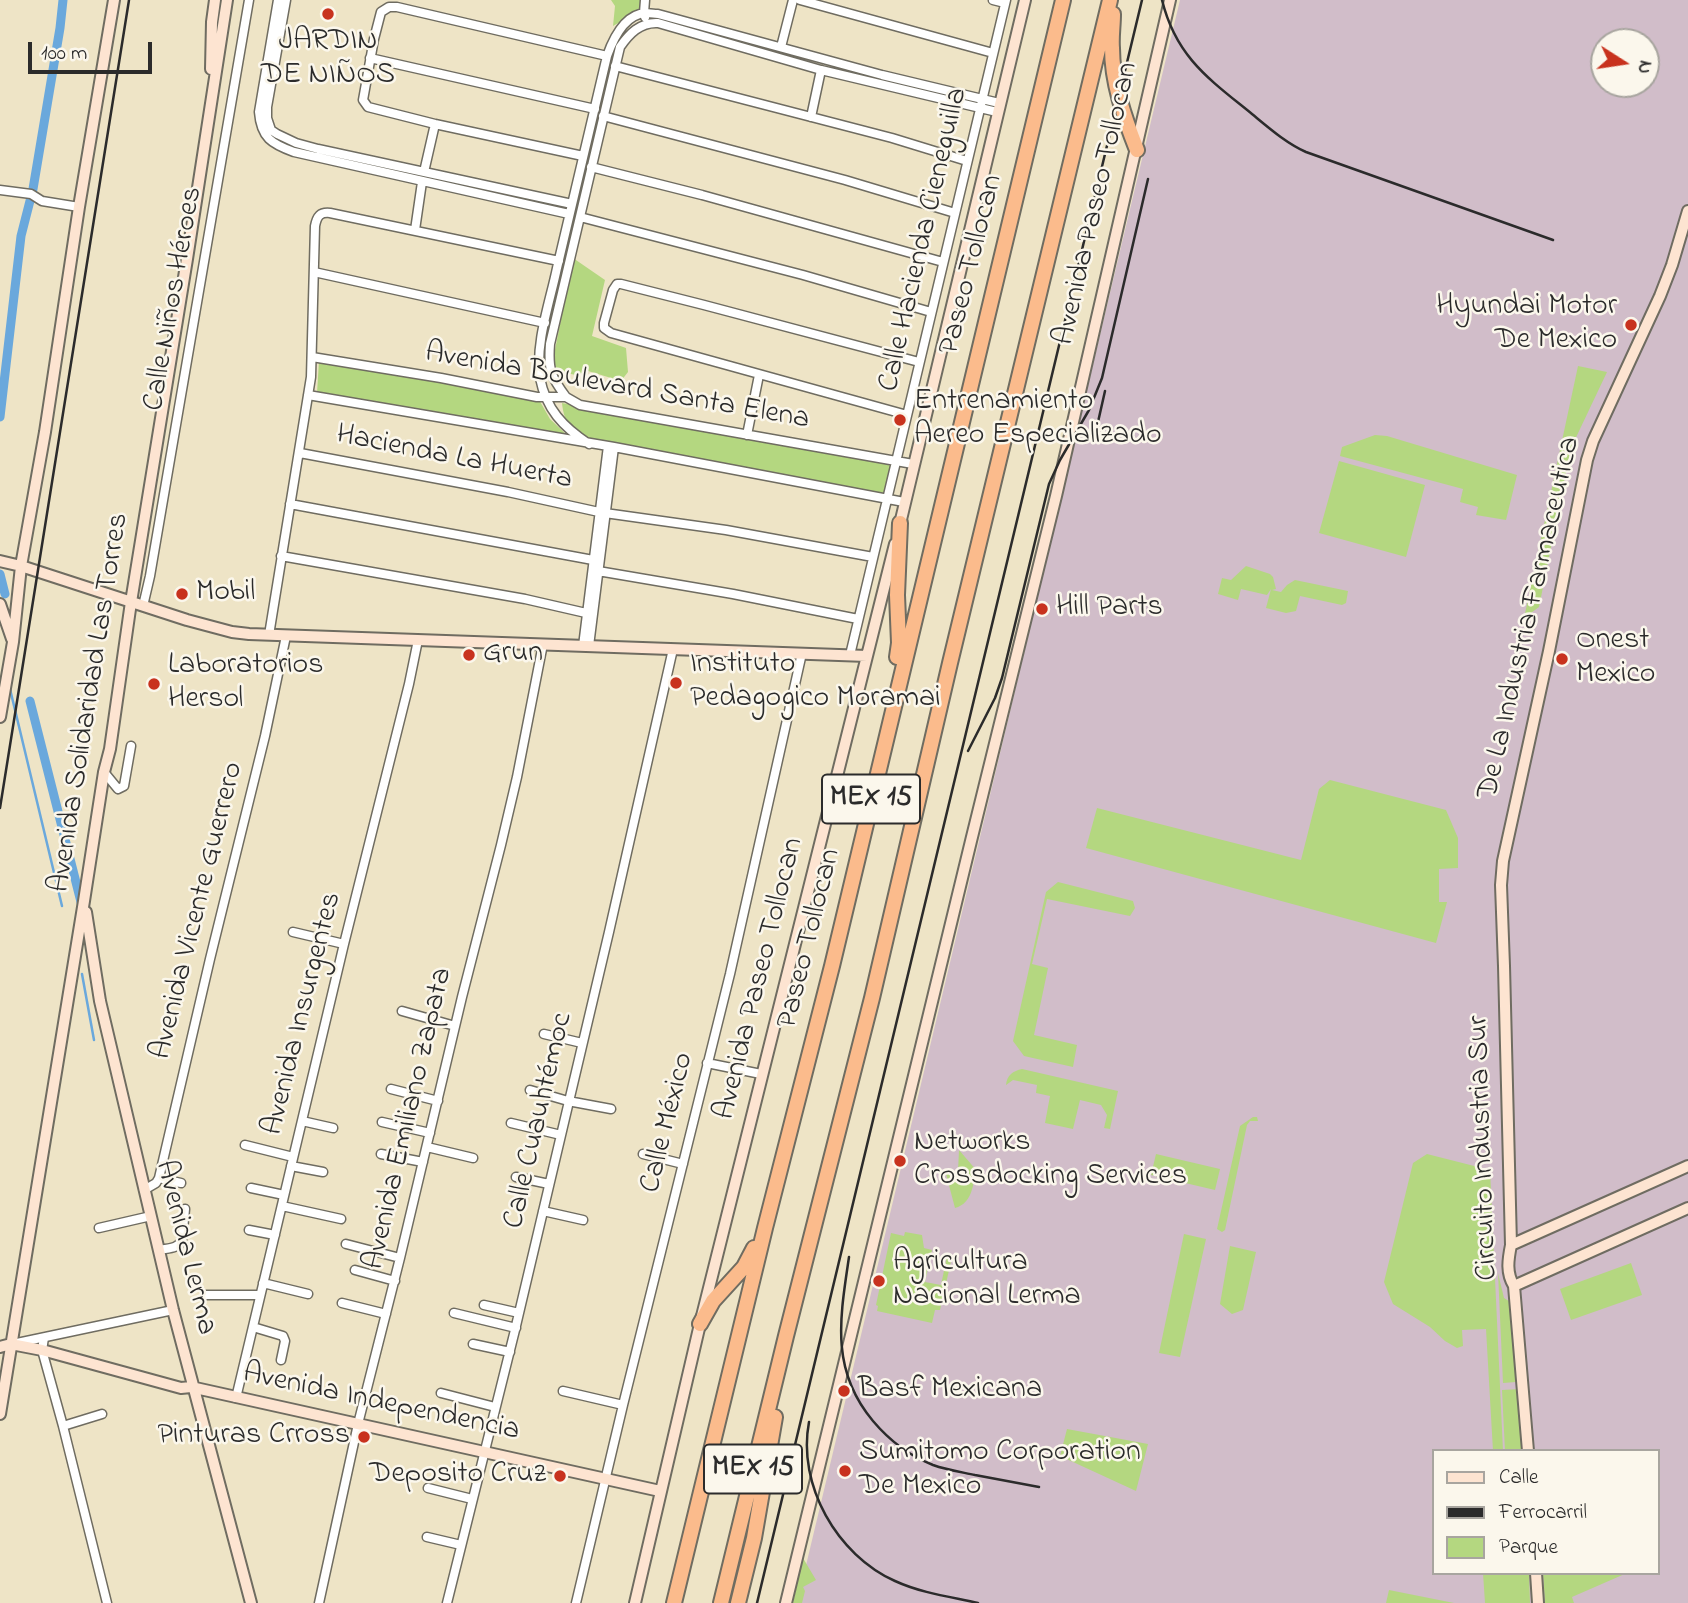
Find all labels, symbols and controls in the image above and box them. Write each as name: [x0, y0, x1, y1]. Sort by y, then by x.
marker: JARDIN DE NIÑOS: [320, 6, 336, 22]
place label: JARDIN DE NIÑOS: [261, 25, 395, 96]
scale bar: [32, 28, 156, 72]
north arrow: [1590, 28, 1660, 98]
text: 100 m: [41, 39, 87, 69]
text: N: [1630, 58, 1659, 76]
street label: Avenida Paseo Tollocan: [1048, 59, 1148, 349]
street label: Calle Hacienda Cieneguilla: [873, 85, 977, 395]
street label: Paseo Tollocan: [933, 171, 1013, 359]
street label: Calle Niños Héroes: [138, 184, 212, 414]
place label: Hyundai Motor De Mexico: [1436, 290, 1617, 360]
marker: Hyundai Motor De Mexico: [1623, 317, 1639, 333]
street label: Avenida Boulevard Santa Elena: [422, 336, 812, 440]
place label: Entrenamiento Aereo Especializado: [914, 385, 1162, 456]
marker: Entrenamiento Aereo Especializado: [892, 412, 908, 428]
street label: Hacienda La Huerta: [333, 418, 575, 500]
street label: De La Industria Farmaceutica: [1472, 433, 1590, 803]
street label: Avenida Solidaridad Las Torres: [43, 511, 139, 895]
place label: Mobil: [196, 576, 255, 612]
marker: Mobil: [174, 586, 190, 602]
place label: Hill Parts: [1056, 591, 1163, 627]
marker: Hill Parts: [1034, 601, 1050, 617]
place label: Onest Mexico: [1576, 624, 1655, 694]
place label: Grun: [483, 637, 543, 673]
marker: Grun: [461, 647, 477, 663]
place label: Instituto Pedagogico Moramai: [690, 648, 941, 718]
place label: Laboratorios Hersol: [168, 649, 323, 720]
marker: Onest Mexico: [1554, 651, 1570, 667]
marker: Instituto Pedagogico Moramai: [668, 675, 684, 691]
marker: Laboratorios Hersol: [146, 676, 162, 692]
street label: Avenida Vicente Guerrero: [145, 759, 253, 1063]
road number: MEX 15: [822, 774, 920, 824]
street label: Avenida Paseo Tollocan: [709, 834, 813, 1124]
street label: Paseo Tollocan: [771, 845, 851, 1033]
street label: Avenida Insurgentes: [256, 889, 352, 1139]
street label: Avenida Emiliano Zapata: [358, 965, 462, 1273]
street label: Calle Cuauhtémoc: [498, 1010, 582, 1232]
street label: Circuito Industria Sur: [1462, 1015, 1508, 1281]
street label: Calle México: [634, 1049, 704, 1197]
place label: Networks Crossdocking Services: [914, 1126, 1187, 1196]
marker: Networks Crossdocking Services: [892, 1153, 908, 1169]
street label: Avenida Lerma: [145, 1157, 223, 1339]
place label: Agricultura Nacional Lerma: [893, 1246, 1081, 1316]
marker: Agricultura Nacional Lerma: [871, 1273, 887, 1289]
street label: Avenida Independencia: [239, 1357, 523, 1451]
place label: Basf Mexicana: [858, 1373, 1042, 1409]
marker: Basf Mexicana: [836, 1383, 852, 1399]
place label: Pinturas Crross: [158, 1419, 350, 1455]
marker: Pinturas Crross: [356, 1429, 372, 1445]
place label: Sumitomo Corporation De Mexico: [859, 1436, 1141, 1506]
road number: MEX 15: [704, 1444, 802, 1494]
legend: [1432, 1449, 1660, 1575]
place label: Deposito Cruz: [369, 1458, 546, 1494]
marker: Sumitomo Corporation De Mexico: [837, 1463, 853, 1479]
text: Calle: [1499, 1463, 1538, 1493]
marker: Deposito Cruz: [552, 1468, 568, 1484]
text: Ferrocarril: [1499, 1498, 1587, 1528]
text: Parque: [1499, 1533, 1558, 1563]

